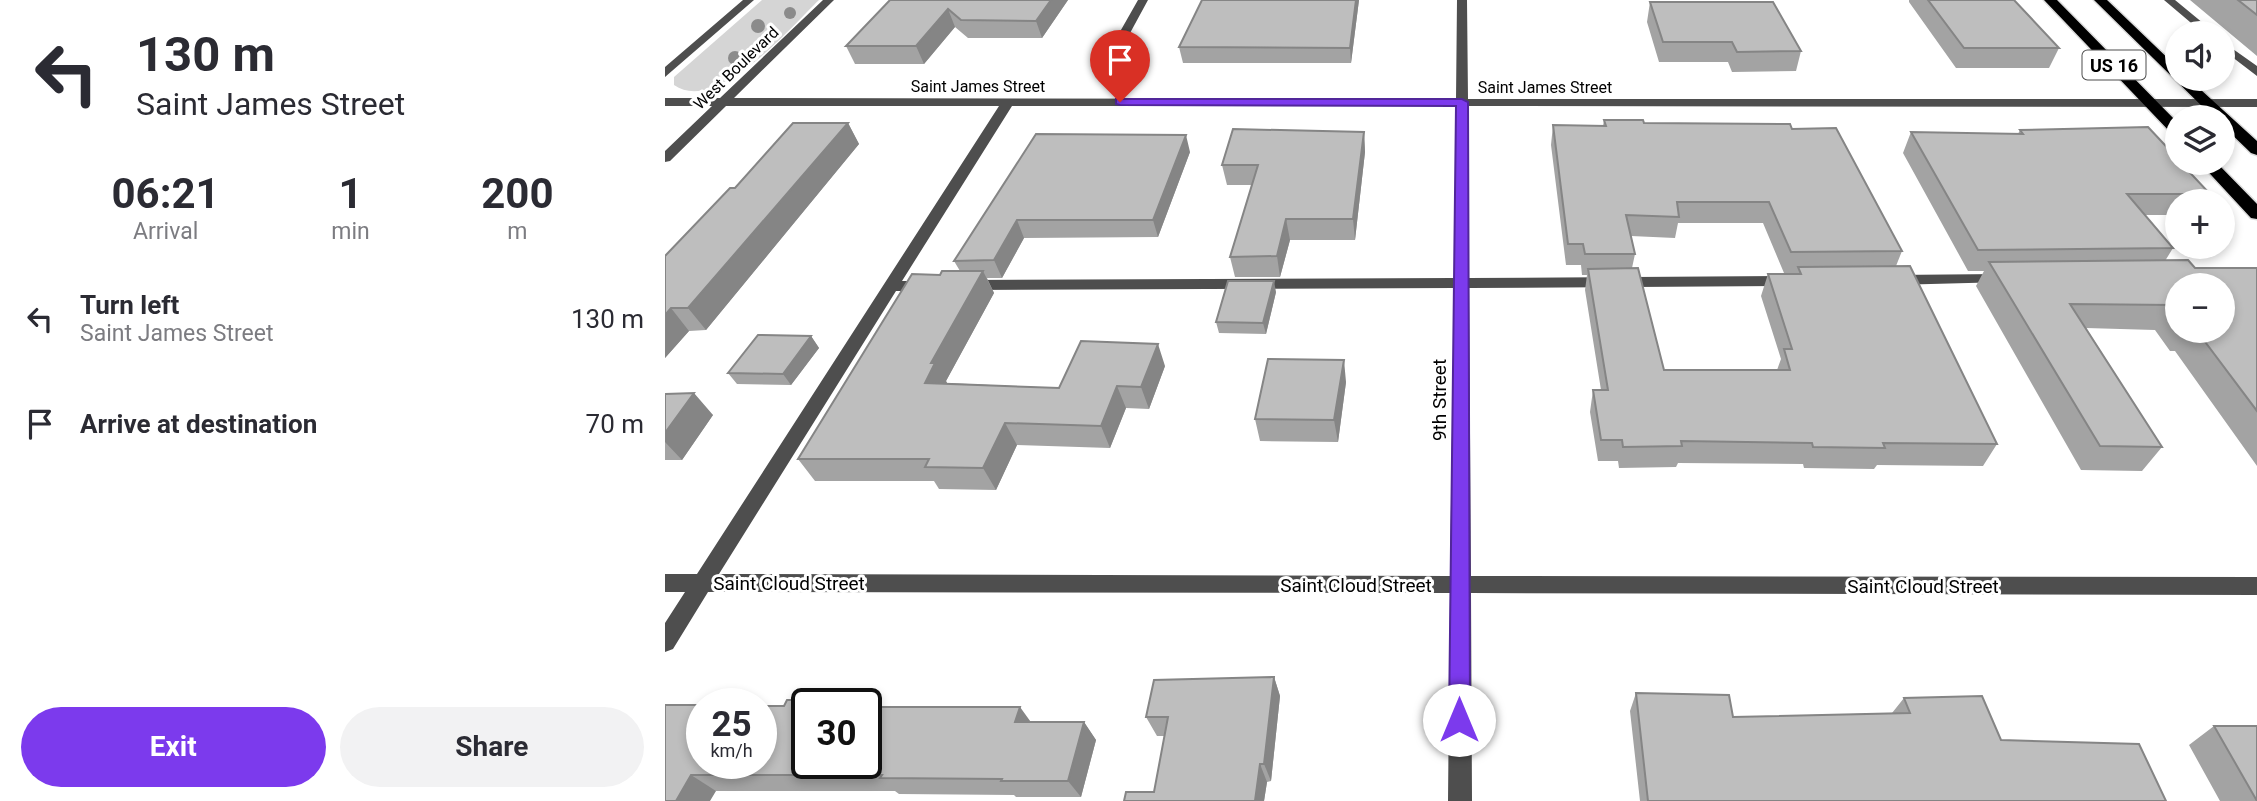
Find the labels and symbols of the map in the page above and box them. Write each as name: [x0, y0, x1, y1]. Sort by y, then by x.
street label: West Boulevard: [690, 23, 782, 113]
pin: [1090, 30, 1150, 102]
road number: US 16: [2083, 51, 2145, 80]
street label: Saint James Street: [911, 77, 1045, 96]
street label: Saint James Street: [1478, 78, 1612, 97]
street label: 9th Street: [1428, 359, 1451, 441]
street label: Saint Cloud Street: [713, 572, 865, 595]
street label: Saint Cloud Street: [1280, 574, 1432, 597]
street label: Saint Cloud Street: [1847, 575, 1999, 598]
position arrow: [1422, 683, 1496, 757]
speed limit sign: 30: [791, 688, 882, 779]

